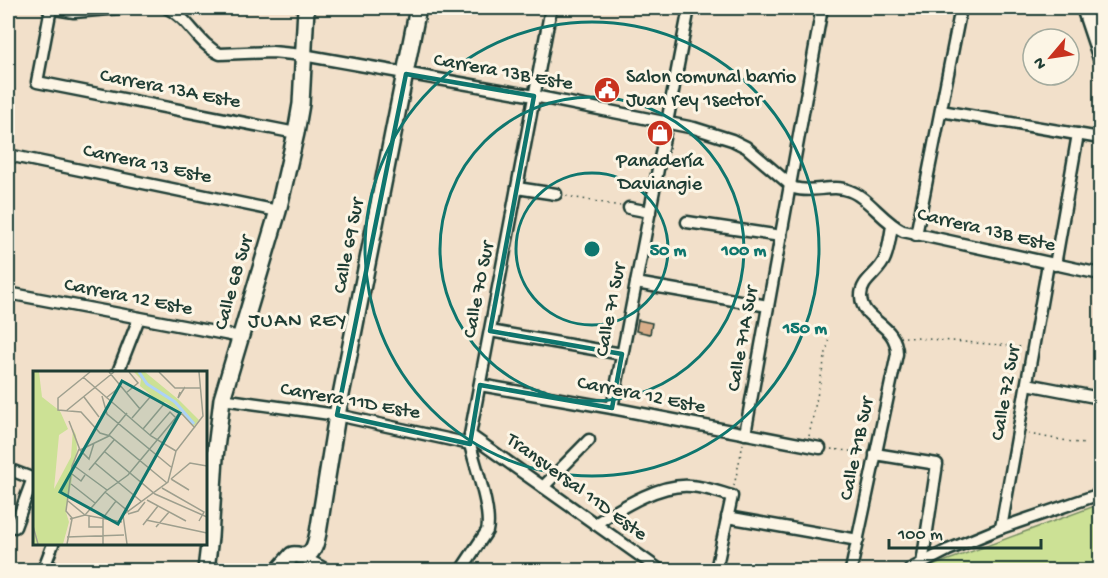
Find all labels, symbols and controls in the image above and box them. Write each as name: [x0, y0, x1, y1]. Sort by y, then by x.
north arrow: [1021, 27, 1081, 87]
street label: Carrera 13B Este: [432, 49, 575, 97]
text: N: [1030, 53, 1052, 72]
street label: Carrera 13A Este: [98, 65, 243, 115]
place label: Salon comunal barrio Juan rey 1sector: [626, 67, 796, 113]
public building icon: Salon comunal barrio Juan rey 1sector: [592, 75, 622, 105]
shop icon: Panadería Daviangie: [645, 118, 675, 148]
street label: Carrera 13 Este: [81, 140, 214, 190]
place label: Panadería Daviangie: [615, 151, 705, 197]
street label: Calle 69 Sur: [330, 195, 371, 296]
street label: Carrera 13B Este: [915, 204, 1058, 258]
street label: Calle 68 Sur: [211, 231, 260, 333]
street label: Calle 70 Sur: [459, 238, 501, 340]
centre of rings: [582, 239, 602, 259]
text: 50 m: [650, 241, 687, 262]
text: 100 m: [721, 241, 767, 262]
street label: Calle 71 Sur: [592, 259, 633, 359]
street label: Carrera 12 Este: [62, 274, 195, 322]
street label: Calle 71A Sur: [723, 283, 765, 393]
district label: JUAN REY: [248, 310, 348, 335]
text: 150 m: [782, 319, 827, 340]
street label: Calle 72 Sur: [987, 342, 1027, 443]
inset map: [33, 371, 207, 545]
street label: Carrera 12 Este: [575, 372, 708, 420]
street label: Carrera 11D Este: [278, 378, 422, 426]
street label: Calle 71B Sur: [836, 393, 881, 503]
street label: Transversal 11D Este: [500, 428, 652, 547]
scale bar: [889, 512, 1040, 550]
text: 100 m: [897, 525, 943, 546]

